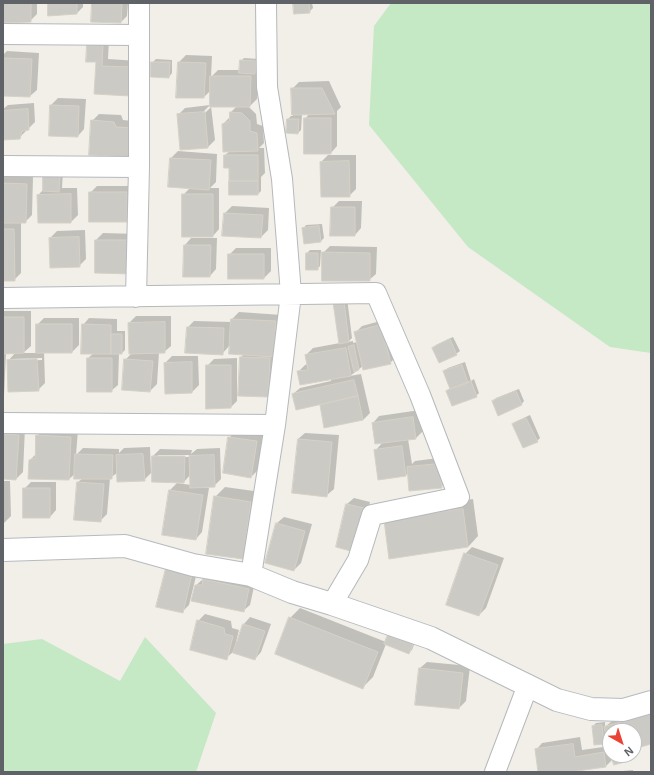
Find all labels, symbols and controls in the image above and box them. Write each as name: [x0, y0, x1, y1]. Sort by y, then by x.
north arrow: [602, 723, 642, 763]
text: N: [622, 744, 636, 759]

